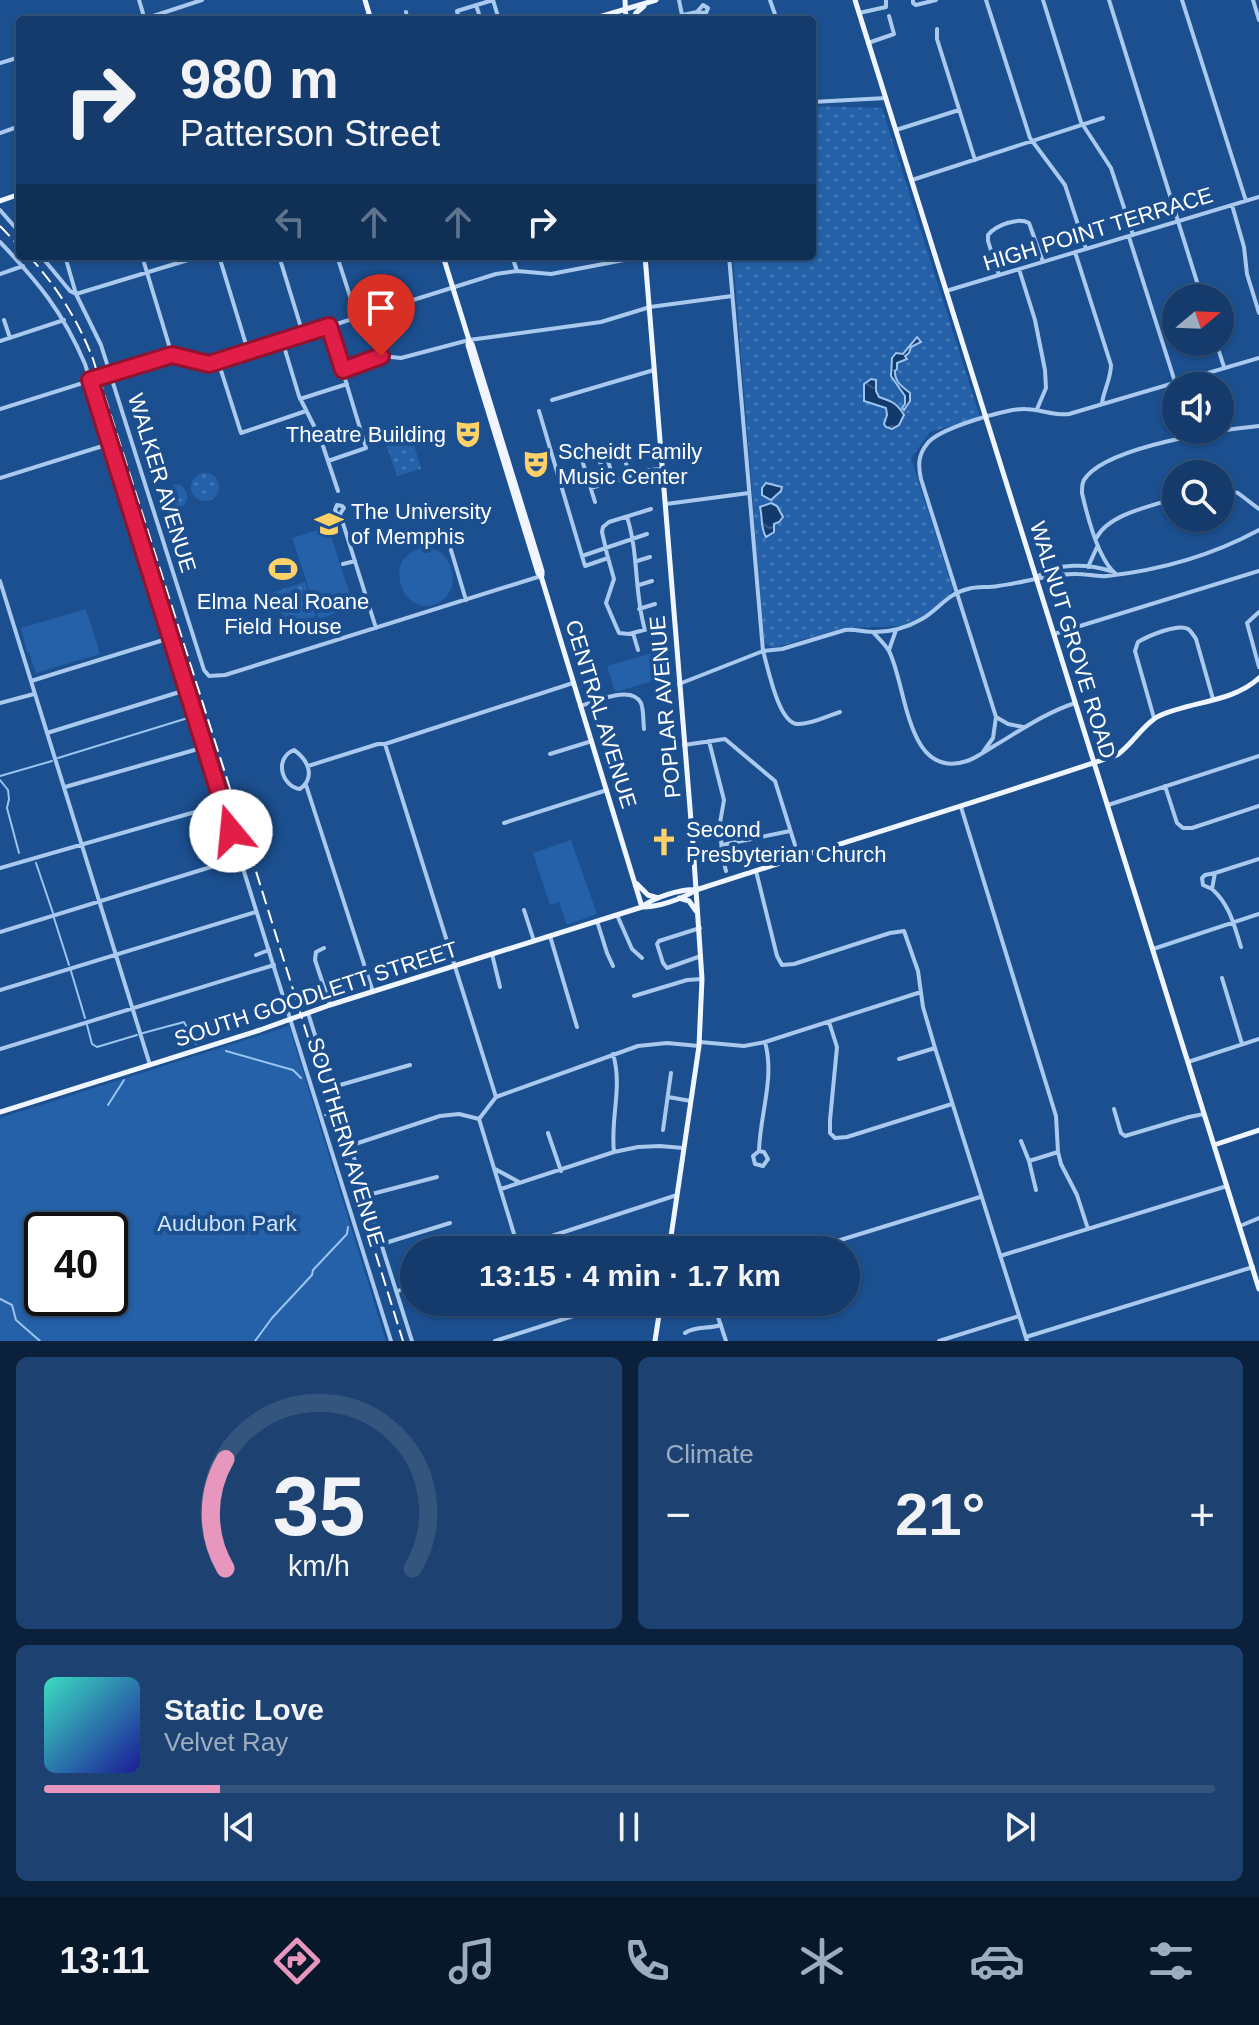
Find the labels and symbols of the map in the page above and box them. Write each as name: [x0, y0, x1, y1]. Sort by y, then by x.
street label: HIGH POINT TERRACE: [980, 182, 1216, 276]
pin: [347, 274, 415, 356]
north arrow: [1162, 284, 1234, 356]
street label: WALKER AVENUE: [123, 390, 201, 576]
theatre icon: Theatre Building: [453, 419, 483, 449]
place label: Theatre Building: [286, 422, 446, 447]
place label: Scheidt Family Music Center: [558, 439, 702, 489]
theatre icon: Scheidt Family Music Center: [521, 449, 551, 479]
place label: The University of Memphis: [351, 499, 492, 549]
school or university icon: The University of Memphis: [314, 509, 344, 539]
street label: WALNUT GROVE ROAD: [1025, 518, 1121, 762]
sports icon: Elma Neal Roane Field House: [268, 554, 298, 584]
place label: Elma Neal Roane Field House: [197, 589, 369, 639]
street label: POPLAR AVENUE: [645, 615, 685, 799]
street label: CENTRAL AVENUE: [560, 617, 642, 811]
position arrow: [189, 789, 273, 873]
place label: Second Presbyterian Church: [686, 817, 887, 867]
church icon: Second Presbyterian Church: [649, 827, 679, 857]
street label: SOUTH GOODLETT STREET: [171, 936, 461, 1052]
street label: SOUTHERN AVENUE: [302, 1034, 390, 1250]
park label: Audubon Park: [157, 1211, 298, 1236]
speed limit sign: 40: [24, 1212, 128, 1316]

